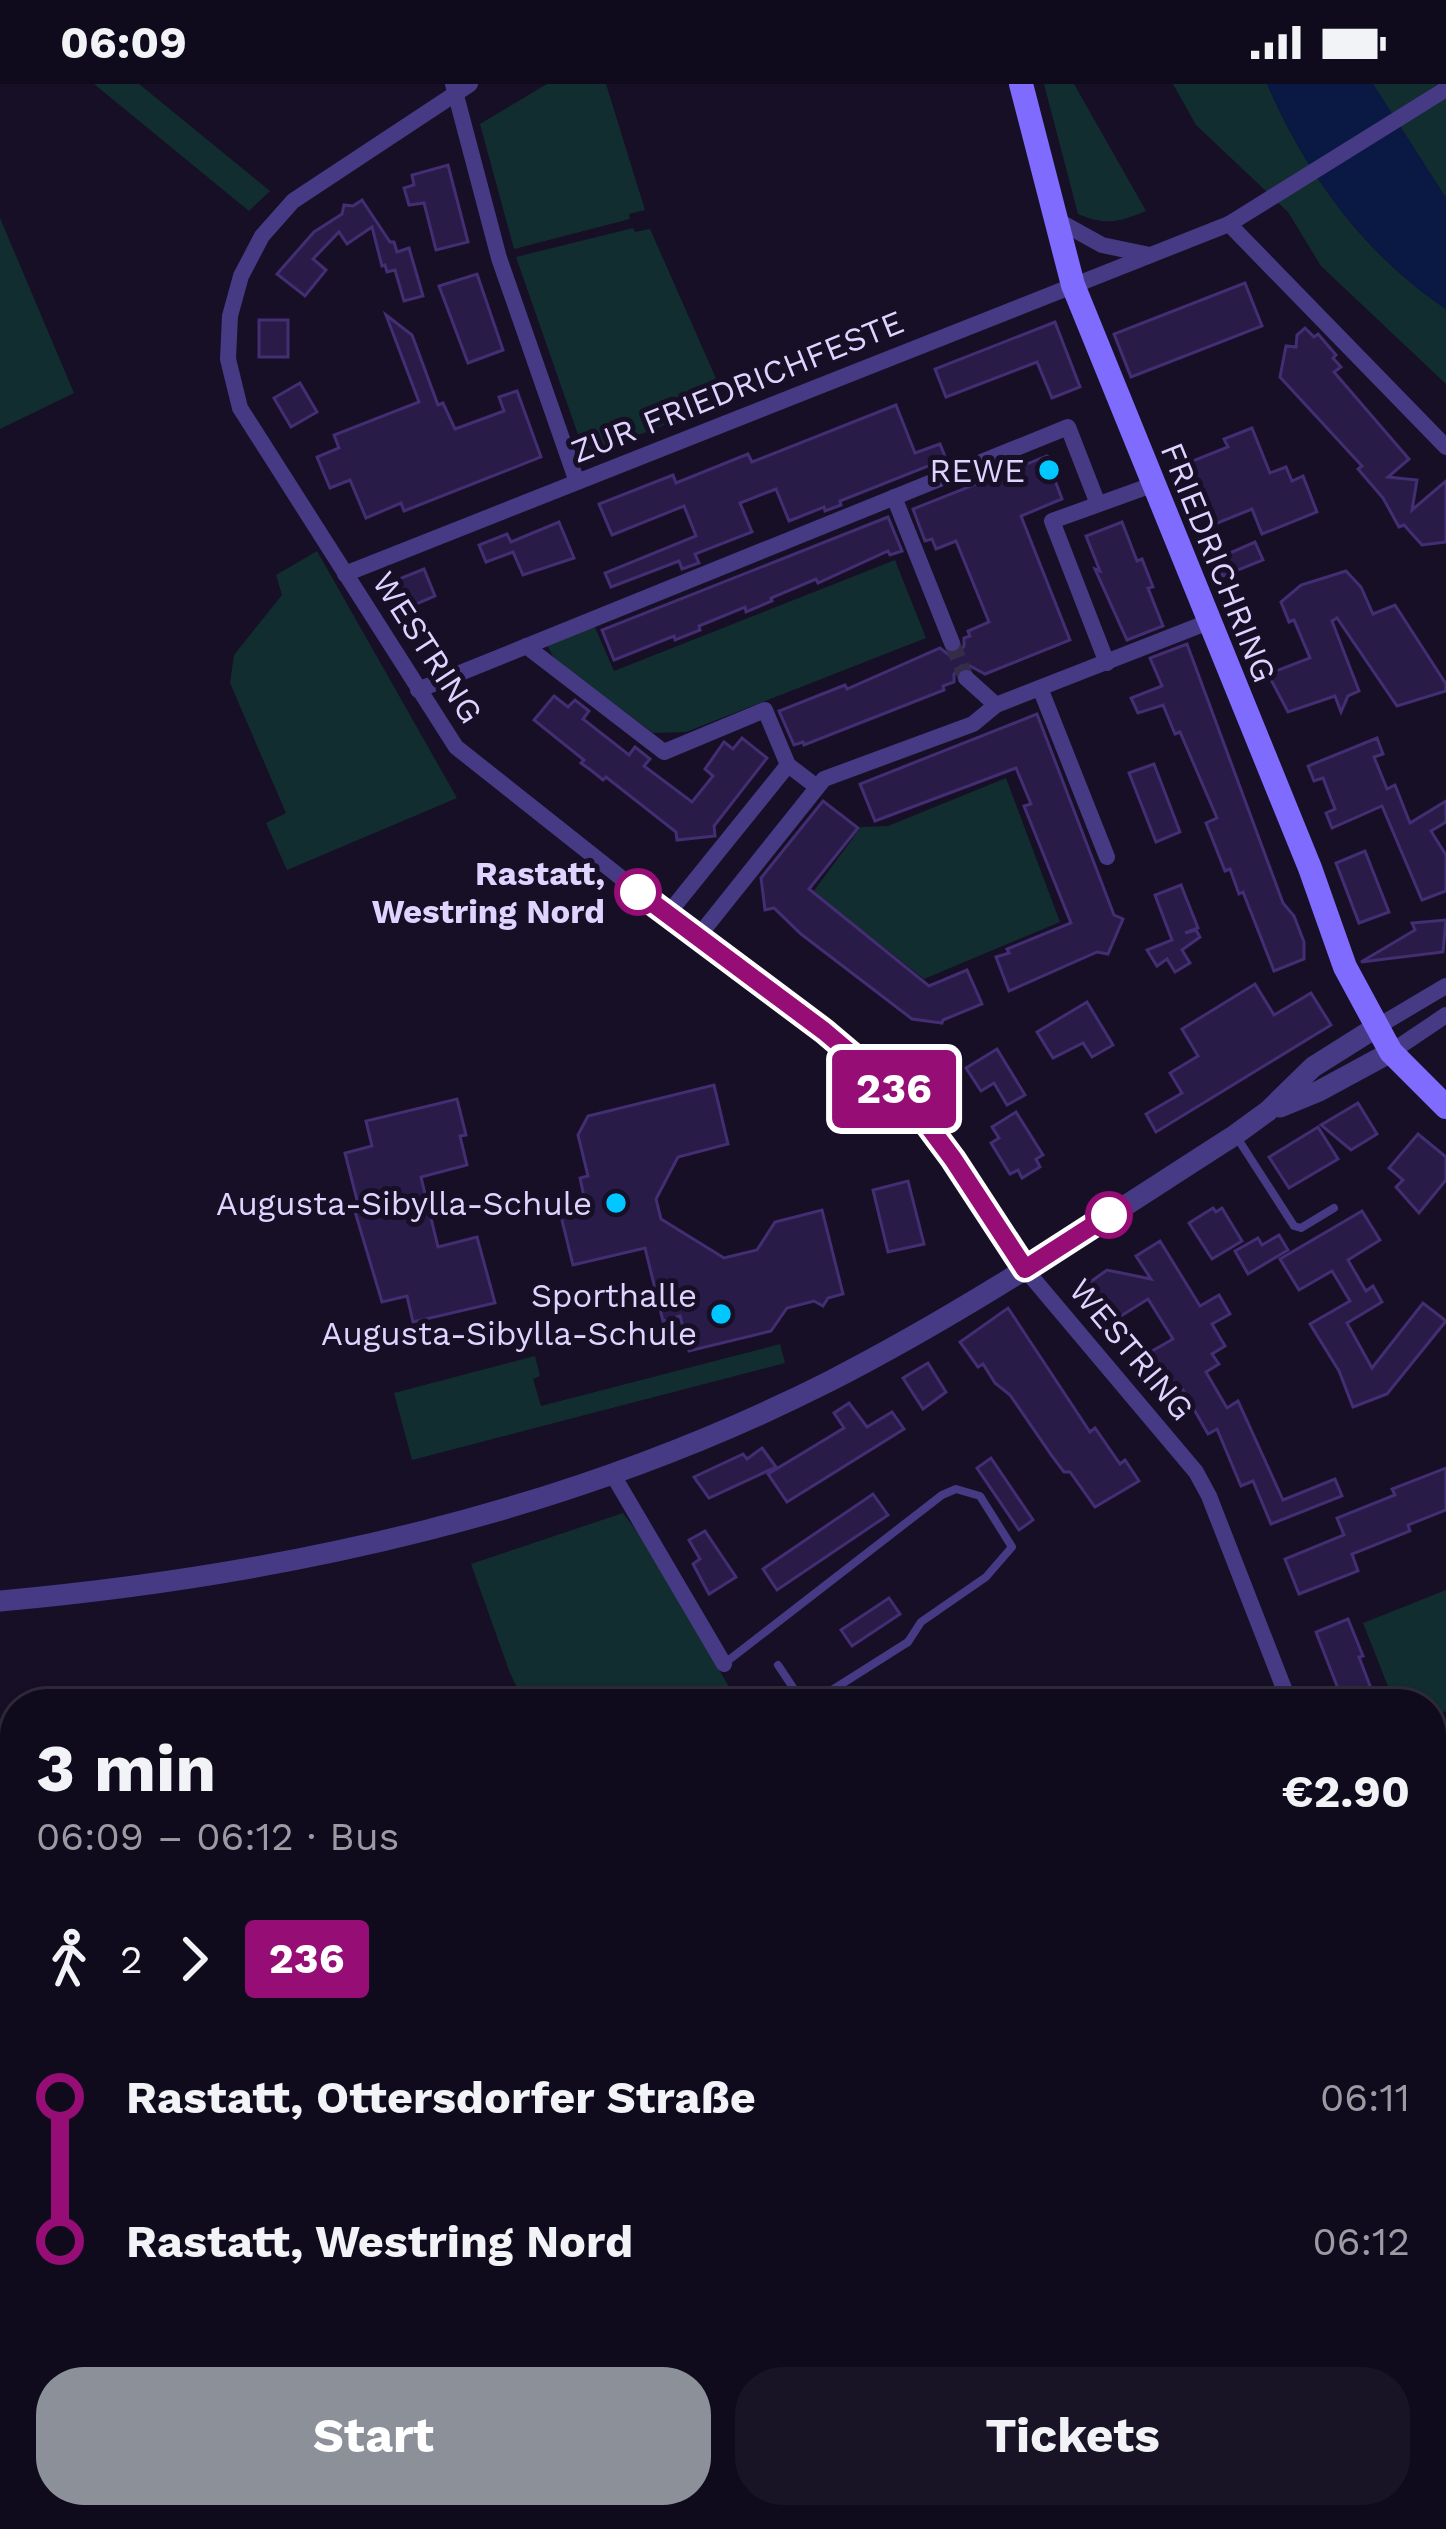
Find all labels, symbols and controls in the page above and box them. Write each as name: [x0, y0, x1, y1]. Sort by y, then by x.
text: 06:09: [60, 16, 187, 69]
street label: ZUR FRIEDRICHFESTE: [565, 302, 909, 471]
street label: FRIEDRICHRING: [1153, 437, 1284, 688]
place label: REWE: [929, 451, 1025, 490]
marker: REWE: [1036, 457, 1062, 483]
street label: WESTRING: [364, 564, 491, 730]
place label: Rastatt, Westring Nord: [372, 854, 605, 931]
marker: Rastatt, Westring Nord: [616, 870, 660, 914]
line badge: 236: [825, 1050, 963, 1128]
text: 236: [856, 1064, 932, 1113]
place label: Augusta-Sibylla-Schule: [216, 1184, 592, 1223]
marker: Augusta-Sibylla-Schule: [603, 1190, 629, 1216]
unlabelled marker: [1087, 1193, 1131, 1237]
street label: WESTRING: [1061, 1271, 1202, 1428]
place label: Sporthalle Augusta-Sibylla-Schule: [321, 1276, 697, 1353]
marker: Sporthalle Augusta-Sibylla-Schule: [708, 1301, 734, 1327]
text: 3 min: [36, 1730, 216, 1807]
text: €2.90: [1282, 1765, 1410, 1818]
text: 06:09 – 06:12 · Bus: [36, 1814, 399, 1859]
icon: walk: [36, 1926, 102, 1992]
icon: forward: [161, 1926, 227, 1992]
text: 236: [269, 1934, 345, 1983]
text: 2: [120, 1937, 143, 1982]
text: Rastatt, Ottersdorfer Straße: [126, 2071, 756, 2124]
text: 06:11: [1320, 2075, 1410, 2120]
text: Rastatt, Westring Nord: [126, 2215, 633, 2268]
text: 06:12: [1313, 2219, 1410, 2264]
button: Start: [36, 2367, 711, 2505]
button: Tickets: [735, 2367, 1410, 2505]

